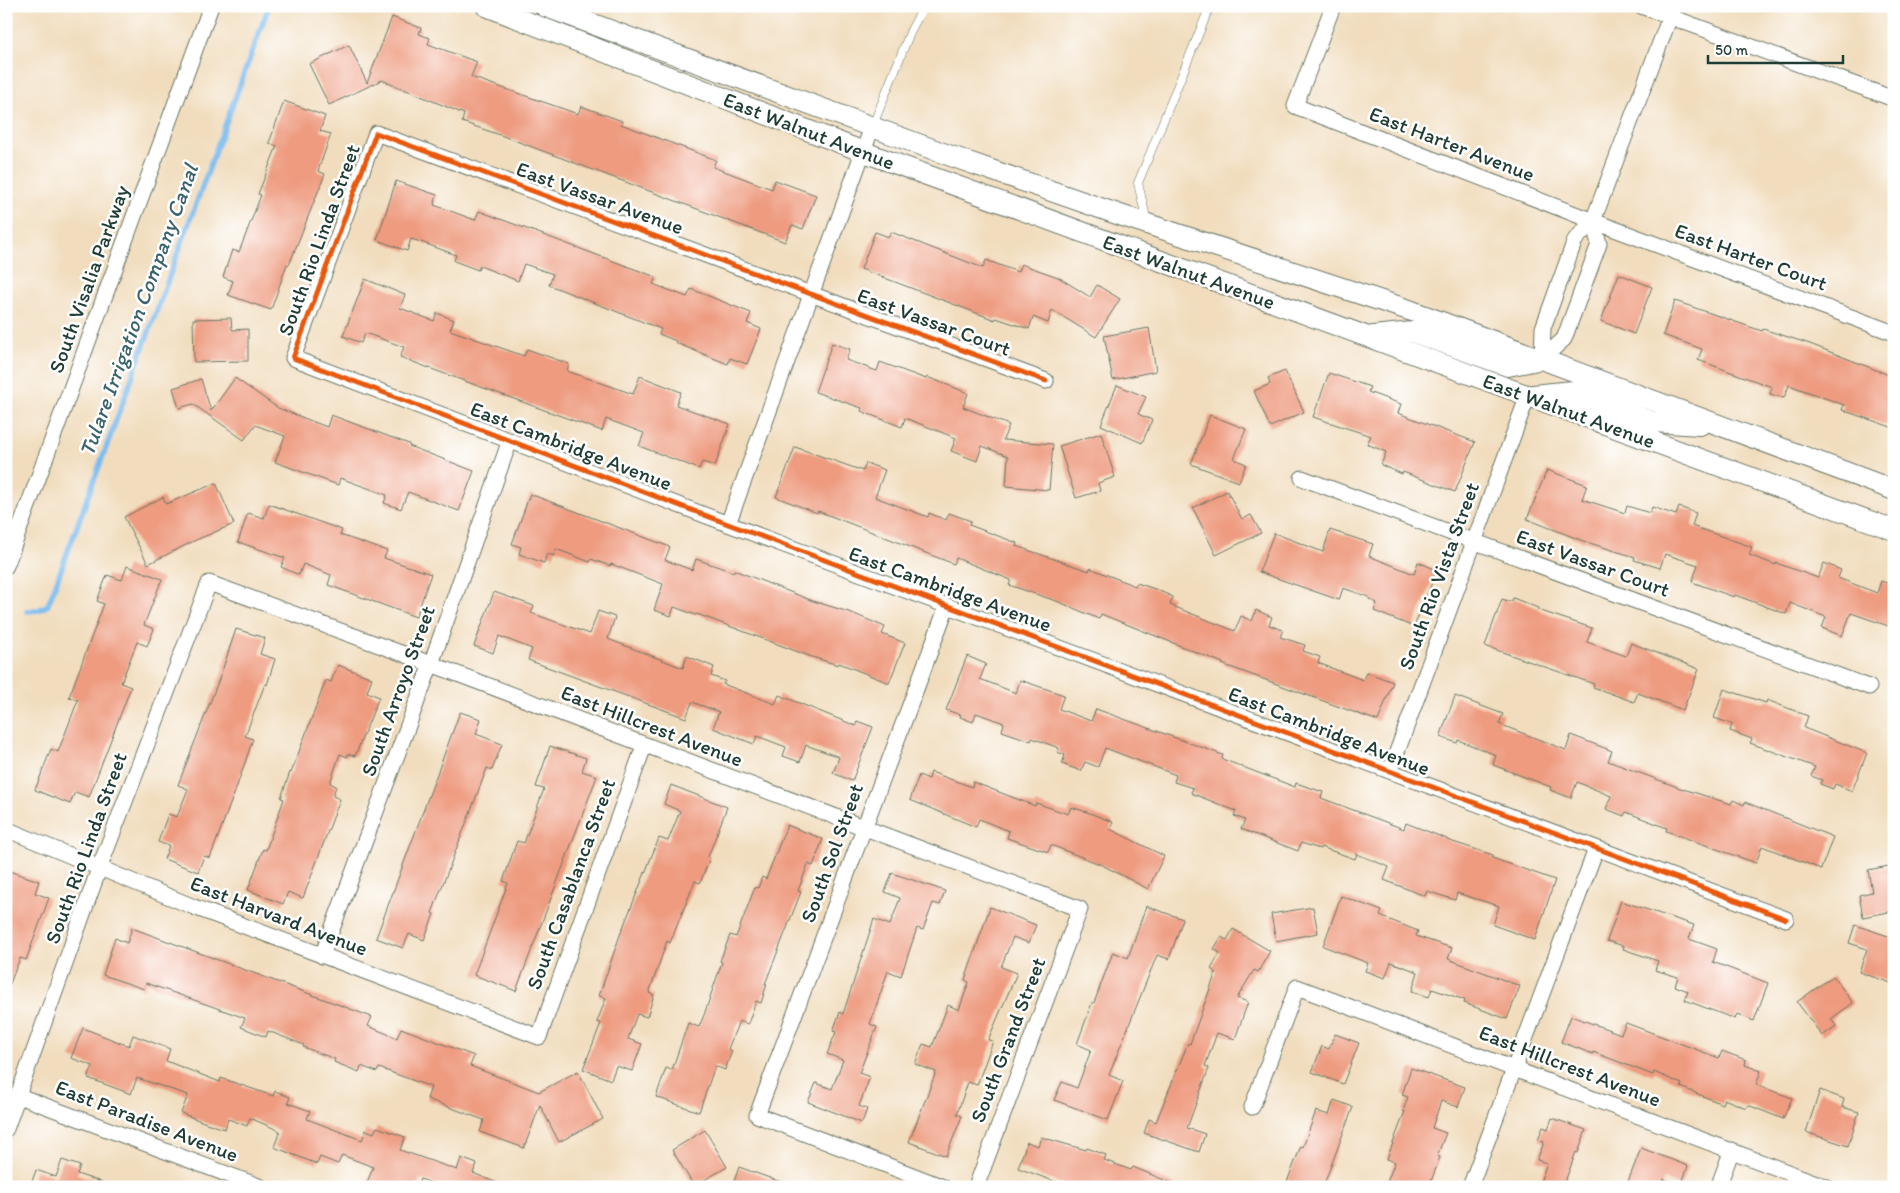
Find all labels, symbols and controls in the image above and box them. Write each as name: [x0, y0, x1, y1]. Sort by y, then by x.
scale bar: [1708, 32, 1842, 64]
text: 50 m: [1715, 41, 1748, 59]
street label: East Walnut Avenue: [720, 86, 898, 175]
street label: East Harter Avenue: [1366, 101, 1538, 187]
street label: South Rio Linda Street: [272, 141, 365, 339]
street label: East Vassar Avenue: [513, 156, 687, 239]
water label: Tulare Irrigation Company Canal: [73, 159, 205, 460]
street label: South Visalia Parkway: [43, 181, 134, 376]
street label: East Harter Court: [1672, 217, 1831, 296]
street label: East Walnut Avenue: [1100, 229, 1279, 314]
street label: East Vassar Court: [854, 282, 1014, 361]
street label: East Walnut Avenue: [1480, 368, 1659, 453]
street label: East Cambridge Avenue: [467, 396, 675, 496]
street label: South Rio Vista Street: [1393, 479, 1484, 673]
street label: East Vassar Court: [1513, 523, 1673, 602]
street label: East Cambridge Avenue: [845, 540, 1055, 637]
street label: South Arroyo Street: [355, 602, 440, 779]
street label: East Hillcrest Avenue: [558, 679, 747, 772]
street label: East Cambridge Avenue: [1225, 681, 1433, 781]
street label: South Rio Linda Street: [39, 749, 132, 947]
street label: South Casablanca Street: [521, 775, 620, 993]
street label: South Sol Street: [795, 780, 868, 926]
street label: East Harvard Avenue: [187, 870, 371, 961]
street label: South Grand Street: [965, 954, 1051, 1126]
street label: East Hillcrest Avenue: [1476, 1019, 1665, 1112]
street label: East Paradise Avenue: [52, 1074, 242, 1167]

